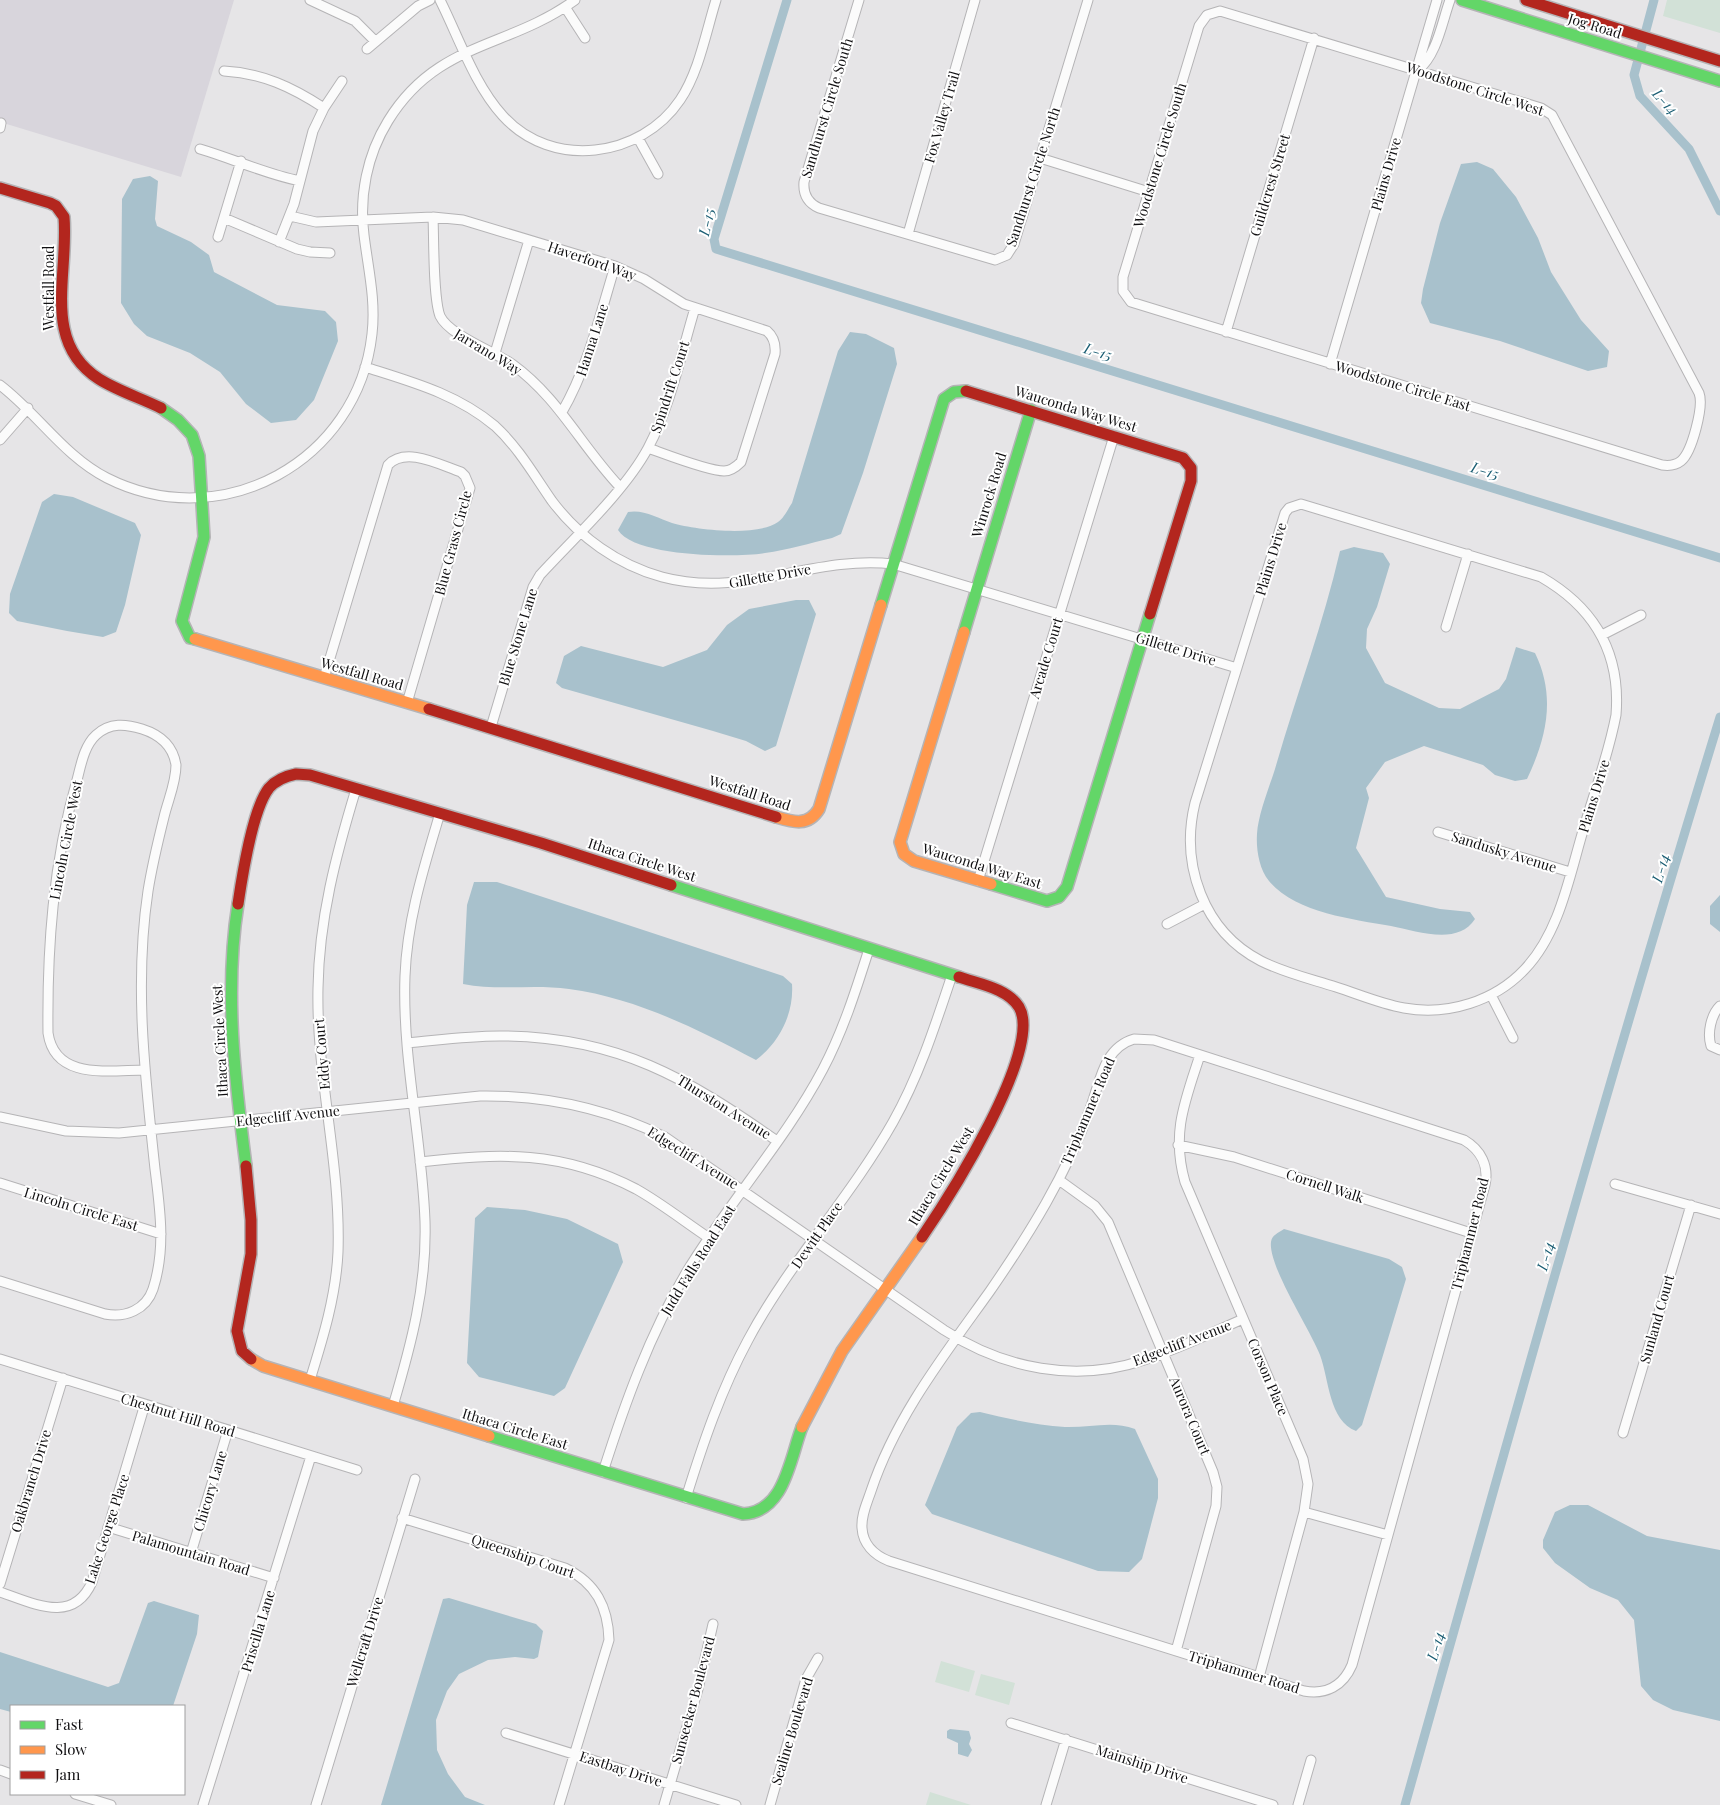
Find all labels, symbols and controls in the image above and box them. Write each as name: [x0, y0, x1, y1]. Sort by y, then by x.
street label: Jog Road: [1565, 8, 1624, 43]
street label: Sandhurst Circle South: [796, 35, 857, 180]
street label: Woodstone Circle West: [1403, 57, 1547, 120]
street label: Fox Valley Trail: [919, 69, 964, 165]
street label: Woodstone Circle South: [1128, 79, 1191, 231]
water label: L-14: [1648, 83, 1683, 119]
street label: Sandhurst Circle North: [1001, 104, 1064, 249]
street label: Guildcrest Street: [1245, 130, 1294, 238]
street label: Plains Drive: [1366, 135, 1405, 213]
water label: L-15: [693, 206, 719, 239]
street label: Haverford Way: [545, 236, 639, 285]
street label: Westfall Road: [39, 246, 58, 331]
street label: Hanna Lane: [571, 301, 612, 379]
street label: Jarrano Way: [450, 323, 526, 379]
street label: Spindrift Court: [646, 337, 694, 435]
water label: L-15: [1081, 337, 1115, 365]
street label: Woodstone Circle East: [1332, 356, 1474, 415]
street label: Wauconda Way West: [1012, 381, 1140, 436]
street label: Winrock Road: [966, 450, 1010, 541]
water label: L-15: [1468, 456, 1502, 484]
street label: Blue Grass Circle: [429, 488, 476, 597]
street label: Plains Drive: [1250, 520, 1291, 598]
street label: Gillette Drive: [727, 559, 812, 592]
street label: Blue Stone Lane: [494, 586, 541, 688]
street label: Arcade Court: [1024, 614, 1067, 702]
street label: Gillette Drive: [1134, 627, 1219, 670]
street label: Westfall Road: [318, 652, 406, 694]
street label: Plains Drive: [1573, 757, 1614, 835]
street label: Westfall Road: [706, 770, 793, 815]
street label: Lincoln Circle West: [45, 778, 87, 901]
street label: Sandusky Avenue: [1449, 826, 1559, 877]
street label: Ithaca Circle West: [586, 833, 700, 886]
street label: Wauconda Way East: [919, 838, 1045, 893]
water label: L-14: [1646, 851, 1674, 885]
street label: Ithaca Circle West: [207, 983, 232, 1098]
street label: Eddy Court: [309, 1017, 334, 1091]
street label: Triphammer Road: [1056, 1054, 1119, 1168]
street label: Thurston Avenue: [674, 1070, 775, 1143]
street label: Edgecliff Avenue: [235, 1101, 341, 1130]
street label: Edgecliff Avenue: [644, 1122, 743, 1193]
street label: Ithaca Circle West: [903, 1122, 978, 1229]
street label: Cornell Walk: [1284, 1164, 1367, 1207]
street label: Triphammer Road: [1446, 1176, 1493, 1292]
street label: Lincoln Circle East: [22, 1182, 142, 1235]
street label: Dewitt Place: [787, 1197, 847, 1272]
street label: Judd Falls Road East: [655, 1200, 740, 1319]
water label: L-14: [1531, 1239, 1559, 1273]
street label: Sunland Court: [1635, 1271, 1679, 1366]
street label: Edgecliff Avenue: [1130, 1315, 1234, 1370]
street label: Corson Place: [1244, 1335, 1293, 1418]
street label: Aurora Court: [1165, 1373, 1216, 1459]
street label: Chestnut Hill Road: [119, 1388, 238, 1441]
street label: Ithaca Circle East: [460, 1403, 571, 1454]
street label: Oakbranch Drive: [6, 1427, 55, 1535]
street label: Chicory Lane: [188, 1448, 231, 1534]
street label: Lake George Place: [80, 1471, 133, 1586]
street label: Palamountain Road: [130, 1526, 252, 1579]
street label: Queenship Court: [469, 1529, 578, 1582]
street label: Priscilla Lane: [236, 1588, 279, 1674]
street label: Wellcraft Drive: [341, 1594, 387, 1690]
water label: L-14: [1421, 1629, 1449, 1663]
street label: Sunseeker Boulevard: [666, 1634, 719, 1766]
street label: Triphammer Road: [1186, 1646, 1302, 1698]
street label: Sealine Boulevard: [766, 1675, 817, 1787]
legend: [10, 1705, 185, 1795]
text: Fast: [55, 1714, 84, 1734]
text: Slow: [55, 1739, 87, 1759]
street label: Mainship Drive: [1094, 1740, 1191, 1787]
street label: Eastbay Drive: [577, 1746, 665, 1791]
text: Jam: [54, 1764, 81, 1784]

